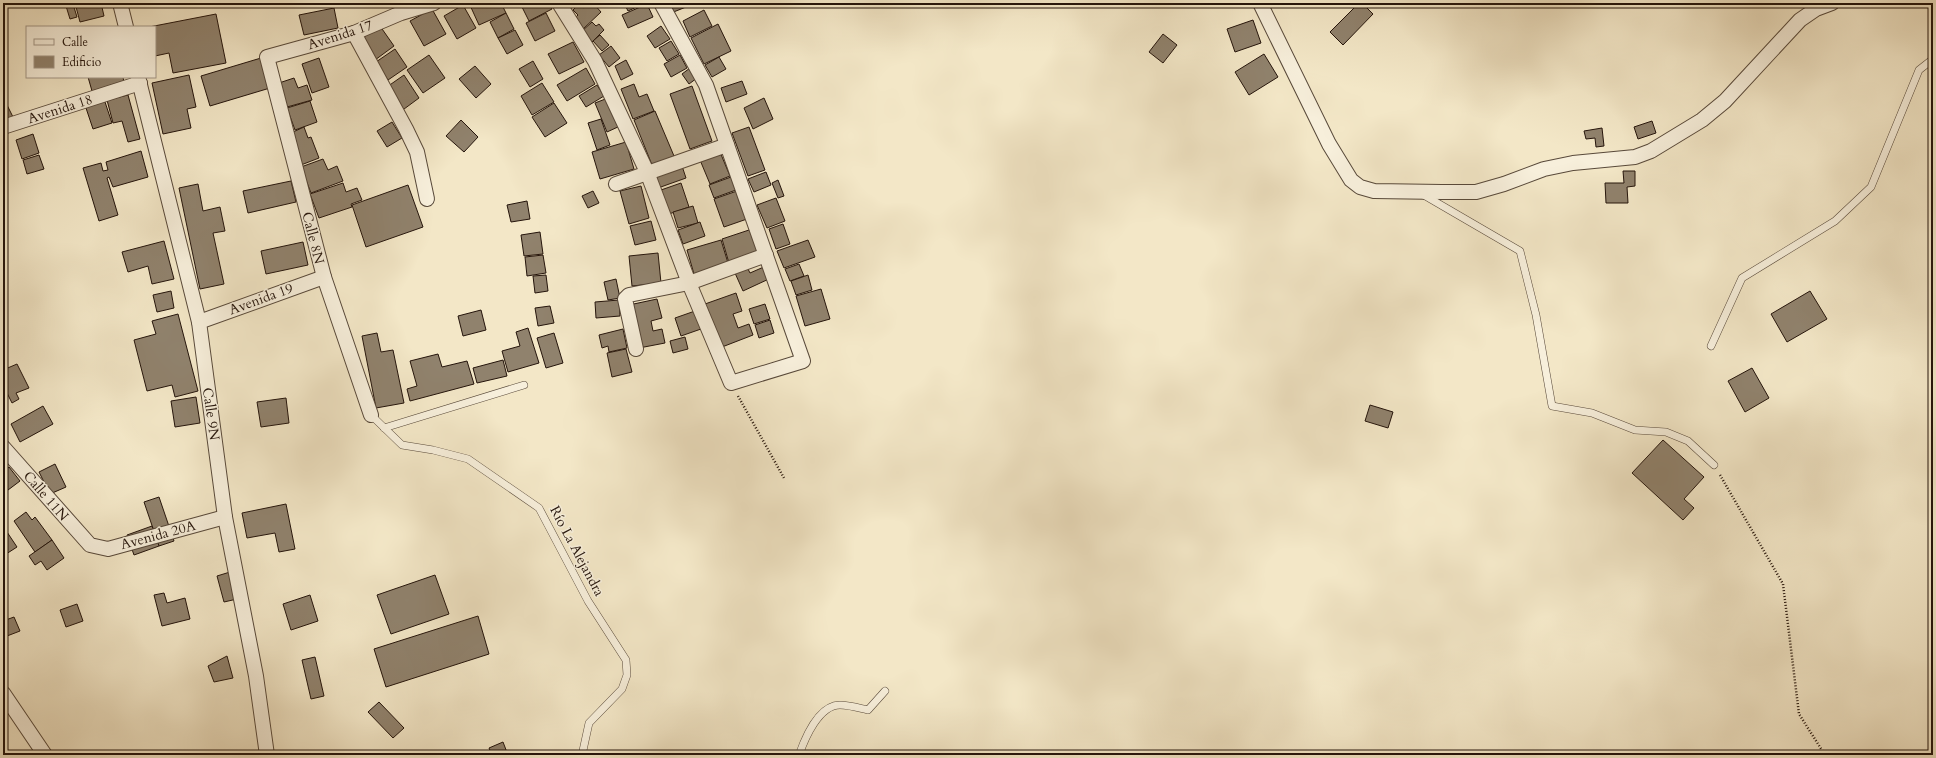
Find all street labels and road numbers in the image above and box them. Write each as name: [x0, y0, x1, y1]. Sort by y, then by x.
street label: Avenida 17: [305, 16, 375, 54]
street label: Avenida 18: [25, 90, 95, 128]
street label: Calle 8N: [297, 210, 329, 266]
street label: Avenida 19: [226, 279, 296, 319]
street label: Calle 9N: [198, 386, 224, 442]
street label: Calle 11N: [19, 467, 73, 525]
street label: Río La Alejandra: [545, 503, 609, 599]
street label: Avenida 20A: [118, 516, 198, 554]

